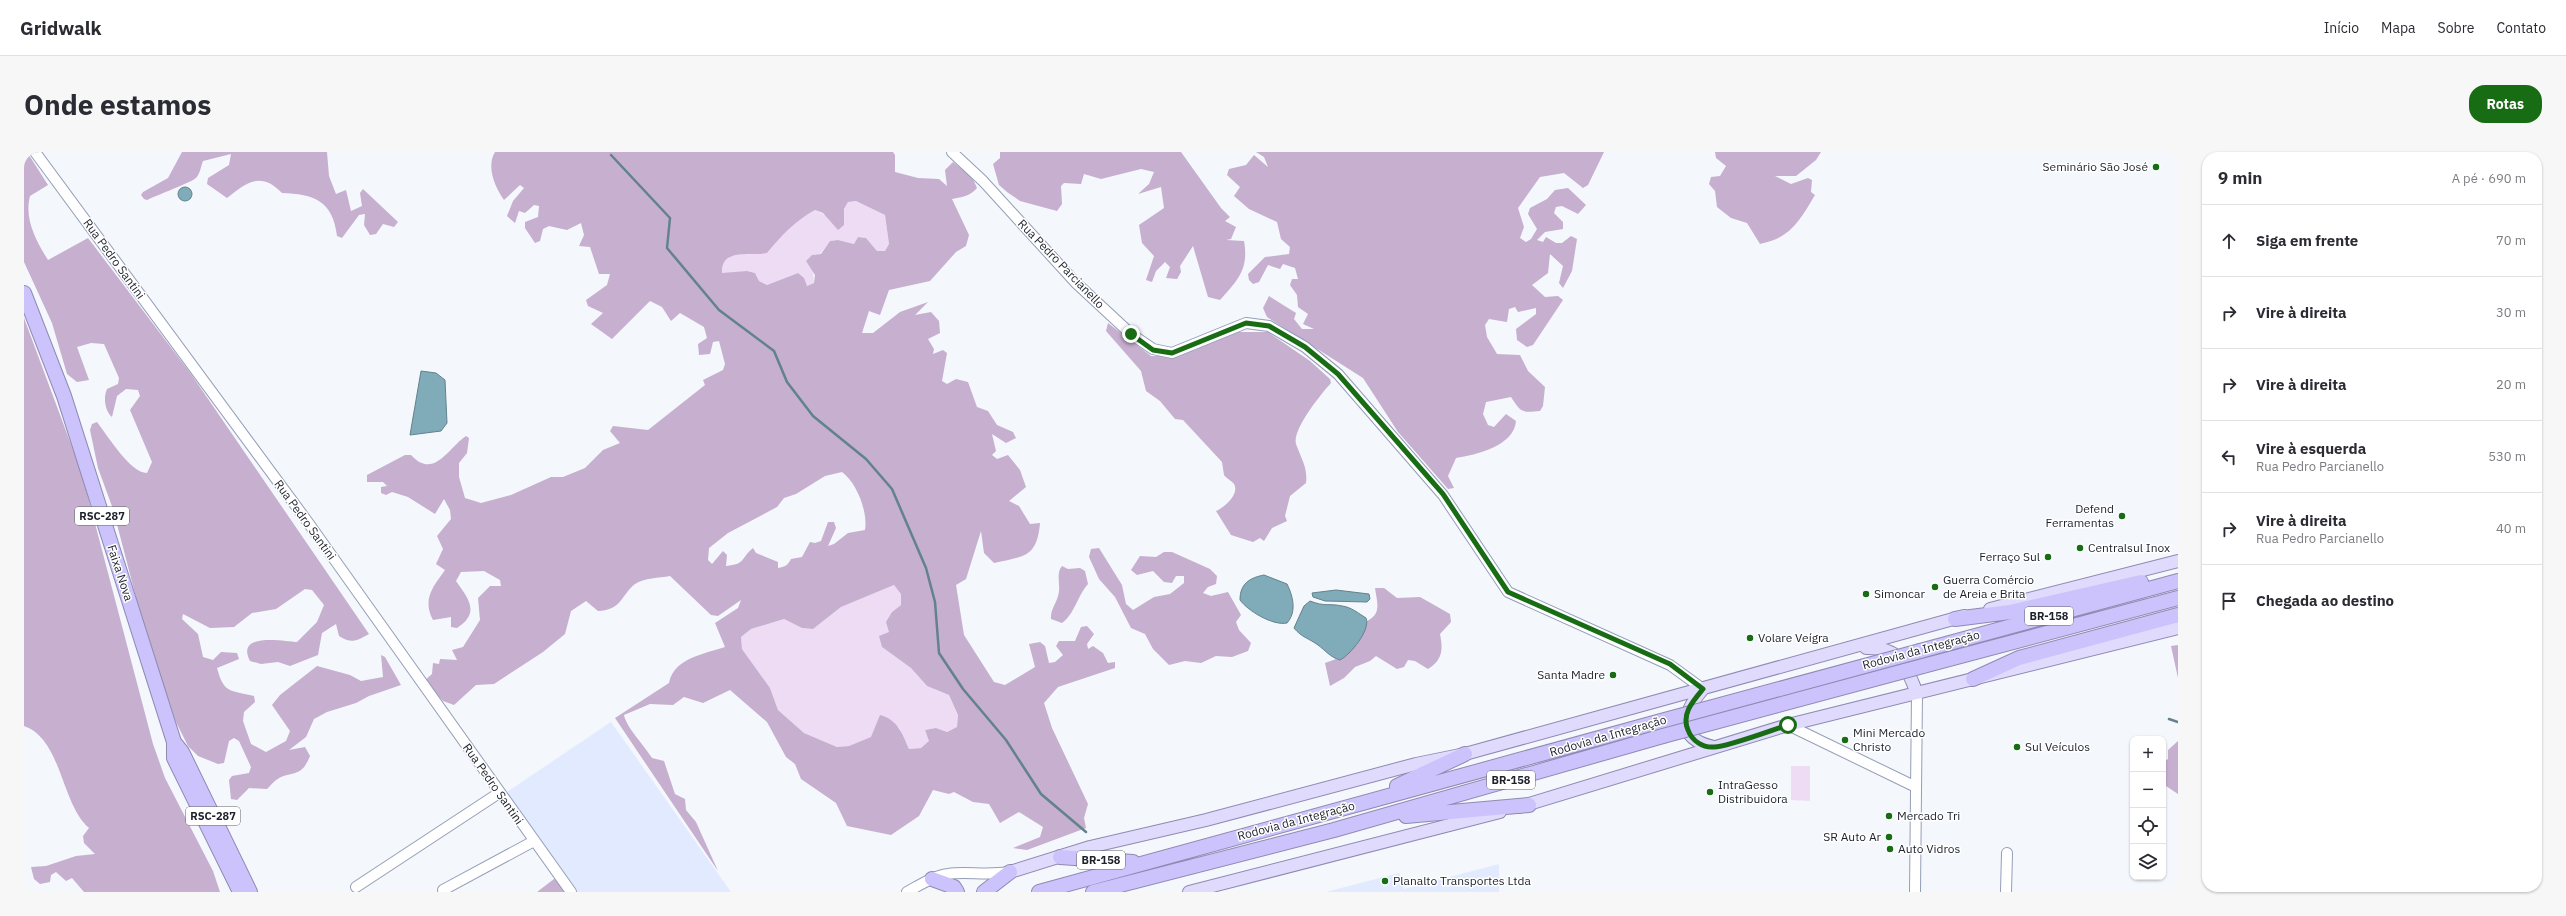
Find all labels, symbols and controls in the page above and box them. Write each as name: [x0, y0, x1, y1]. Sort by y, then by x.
text: Gridwalk: [20, 16, 102, 40]
text: Início: [2324, 19, 2359, 37]
text: Mapa: [2381, 19, 2416, 37]
text: Sobre: [2438, 19, 2474, 37]
text: Contato: [2496, 19, 2546, 37]
button: Rotas: [2469, 85, 2542, 123]
text: Onde estamos: [24, 86, 211, 123]
place label: Seminário São José: [2043, 159, 2148, 174]
marker: Seminário São José: [2151, 162, 2161, 172]
text: 9 min: [2218, 167, 2262, 189]
text: A pé · 690 m: [2452, 170, 2526, 187]
street label: Rua Pedro Santini: [80, 216, 149, 302]
street label: Rua Pedro Parcianello: [1015, 216, 1108, 312]
icon: ahead: [2218, 230, 2240, 252]
text: Siga em frente: [2256, 231, 2358, 250]
text: 70 m: [2496, 232, 2526, 249]
icon: right: [2218, 302, 2240, 324]
text: Vire à direita: [2256, 303, 2346, 322]
text: 30 m: [2496, 304, 2526, 321]
route end: [1122, 325, 1140, 343]
icon: right: [2218, 374, 2240, 396]
text: Vire à direita: [2256, 375, 2346, 394]
text: 20 m: [2496, 376, 2526, 393]
text: Vire à esquerda: [2256, 439, 2366, 458]
icon: left: [2218, 446, 2240, 468]
text: 530 m: [2488, 448, 2526, 465]
text: Rua Pedro Parcianello: [2256, 458, 2384, 475]
street label: Rua Pedro Santini: [271, 477, 340, 563]
place label: Defend Ferramentas: [2045, 501, 2114, 530]
road number: RSC-287: [75, 507, 129, 525]
marker: Defend Ferramentas: [2117, 511, 2127, 521]
text: Vire à direita: [2256, 511, 2346, 530]
icon: right: [2218, 518, 2240, 540]
text: 40 m: [2496, 520, 2526, 537]
text: Rua Pedro Parcianello: [2256, 530, 2384, 547]
place label: Centralsul Inox: [2088, 540, 2170, 555]
street label: Faixa Nova: [104, 543, 137, 603]
marker: Centralsul Inox: [2075, 543, 2085, 553]
place label: Ferraço Sul: [1979, 549, 2040, 564]
marker: Ferraço Sul: [2043, 552, 2053, 562]
place label: Guerra Comércio de Areia e Brita: [1943, 572, 2034, 601]
marker: Guerra Comércio de Areia e Brita: [1930, 582, 1940, 592]
place label: Simoncar: [1874, 586, 1925, 601]
marker: Simoncar: [1861, 589, 1871, 599]
icon: arrive: [2218, 590, 2240, 612]
text: Chegada ao destino: [2256, 591, 2394, 610]
road number: BR-158: [2025, 607, 2073, 625]
street label: Rodovia da Integração: [1861, 627, 1981, 672]
place label: Volare Veígra: [1758, 630, 1829, 645]
marker: Volare Veígra: [1745, 633, 1755, 643]
place label: Santa Madre: [1537, 667, 1605, 682]
marker: Santa Madre: [1608, 670, 1618, 680]
street label: Rodovia da Integração: [1548, 712, 1668, 759]
route start: [1779, 716, 1797, 734]
place label: Mini Mercado Christo: [1853, 725, 1925, 754]
marker: Mini Mercado Christo: [1840, 735, 1850, 745]
map controls: [2130, 736, 2166, 880]
button: +: [2130, 736, 2166, 772]
place label: Sul Veículos: [2025, 739, 2090, 754]
street label: Rua Pedro Santini: [460, 740, 527, 827]
marker: Sul Veículos: [2012, 742, 2022, 752]
road number: BR-158: [1487, 771, 1535, 789]
button: −: [2130, 772, 2166, 808]
place label: IntraGesso Distribuidora: [1718, 777, 1788, 806]
marker: IntraGesso Distribuidora: [1705, 787, 1715, 797]
street label: Rodovia da Integração: [1236, 798, 1356, 843]
road number: RSC-287: [186, 807, 240, 825]
place label: Mercado Tri: [1897, 808, 1960, 823]
button: locate: [2130, 808, 2166, 844]
marker: Mercado Tri: [1884, 811, 1894, 821]
place label: SR Auto Ar: [1823, 829, 1882, 844]
marker: SR Auto Ar: [1884, 832, 1894, 842]
place label: Auto Vidros: [1898, 841, 1961, 856]
marker: Auto Vidros: [1885, 844, 1895, 854]
button: layers: [2130, 844, 2166, 880]
road number: BR-158: [1077, 851, 1125, 869]
place label: Planalto Transportes Ltda: [1393, 873, 1531, 888]
marker: Planalto Transportes Ltda: [1380, 876, 1390, 886]

